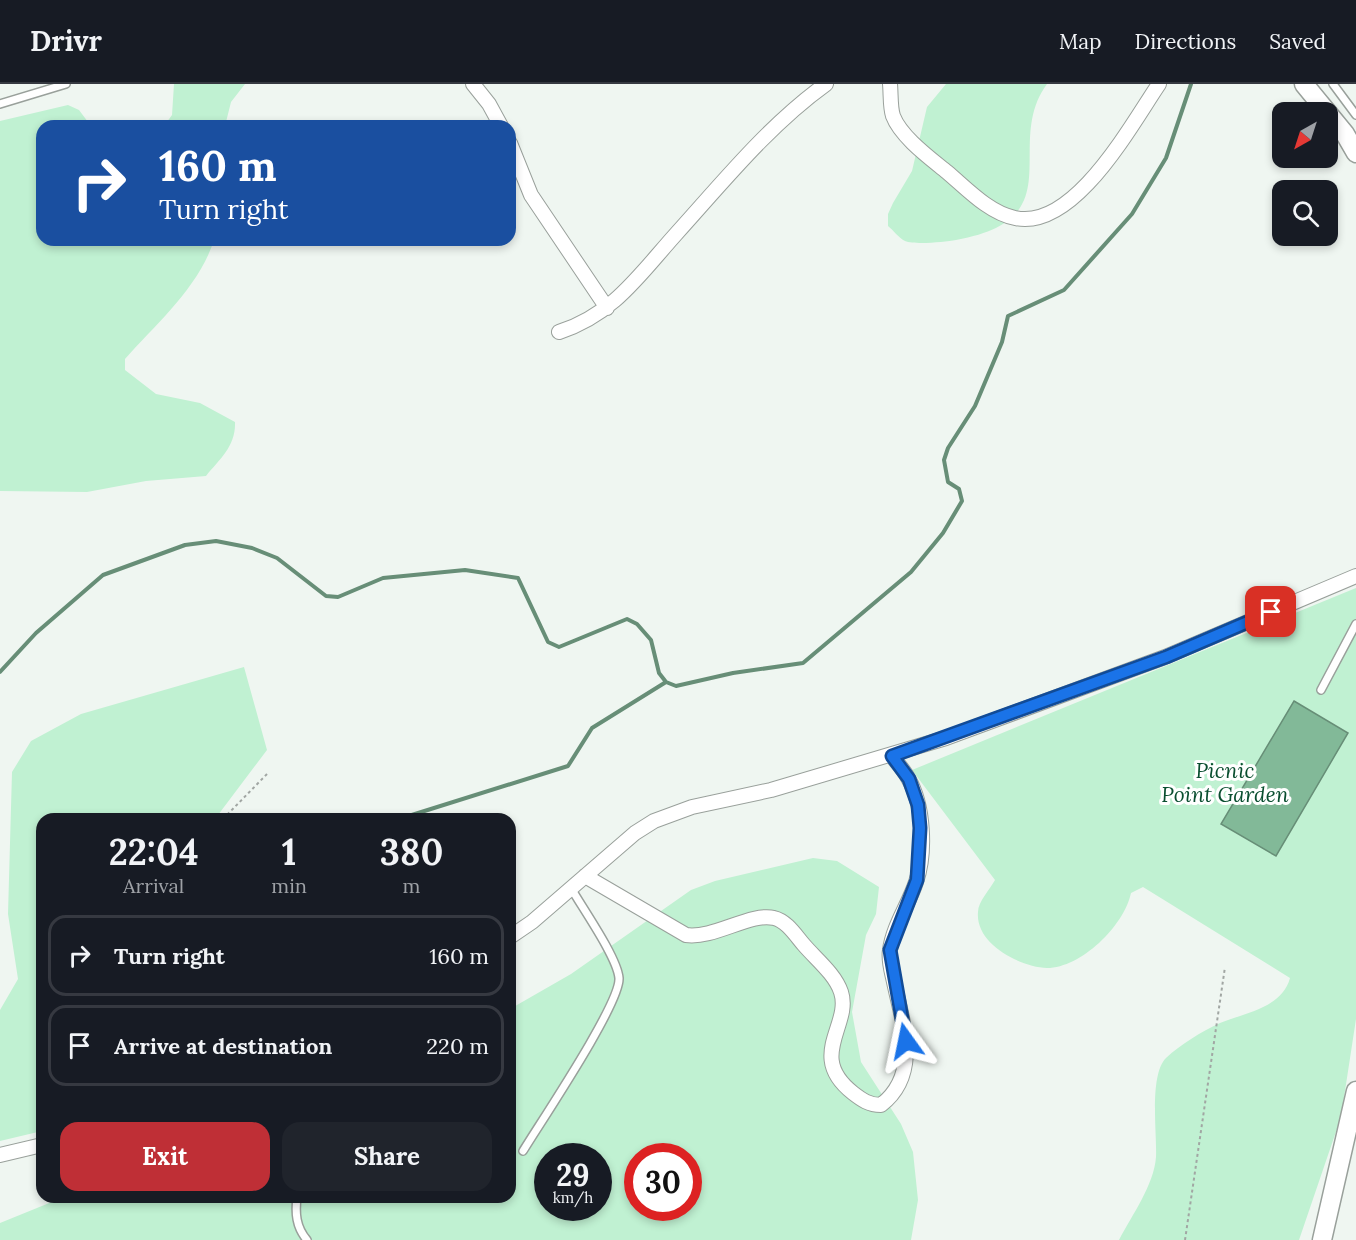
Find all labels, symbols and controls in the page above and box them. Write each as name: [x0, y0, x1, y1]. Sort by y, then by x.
text: Drivr: [30, 23, 102, 59]
text: Map: [1059, 28, 1102, 55]
text: Directions: [1135, 28, 1236, 55]
text: Saved: [1269, 28, 1326, 55]
north arrow: [1272, 102, 1338, 168]
map controls: [1272, 102, 1338, 246]
text: 160 m: [159, 139, 277, 193]
icon: right: [60, 144, 138, 222]
button: search: [1272, 180, 1338, 246]
text: Turn right: [159, 192, 288, 226]
pin: [1245, 586, 1296, 637]
icon: arrive: [1254, 595, 1287, 628]
park label: Picnic Point Garden: [1161, 757, 1289, 808]
text: 22:04: [109, 829, 199, 875]
text: 1: [282, 829, 296, 875]
text: 380: [380, 829, 443, 875]
text: Arrival: [123, 873, 184, 898]
text: min: [271, 873, 307, 898]
text: m: [403, 873, 420, 898]
icon: right: [63, 939, 96, 972]
text: Turn right: [114, 942, 225, 970]
text: 160 m: [429, 942, 489, 970]
position arrow: [874, 1009, 938, 1073]
icon: arrive: [63, 1029, 96, 1062]
text: Arrive at destination: [114, 1032, 332, 1060]
text: 220 m: [426, 1032, 489, 1060]
button: Exit: [60, 1122, 270, 1191]
button: Share: [282, 1122, 492, 1191]
speed limit sign: 30: [624, 1143, 702, 1221]
text: 29: [556, 1156, 590, 1194]
text: km/h: [553, 1188, 593, 1207]

